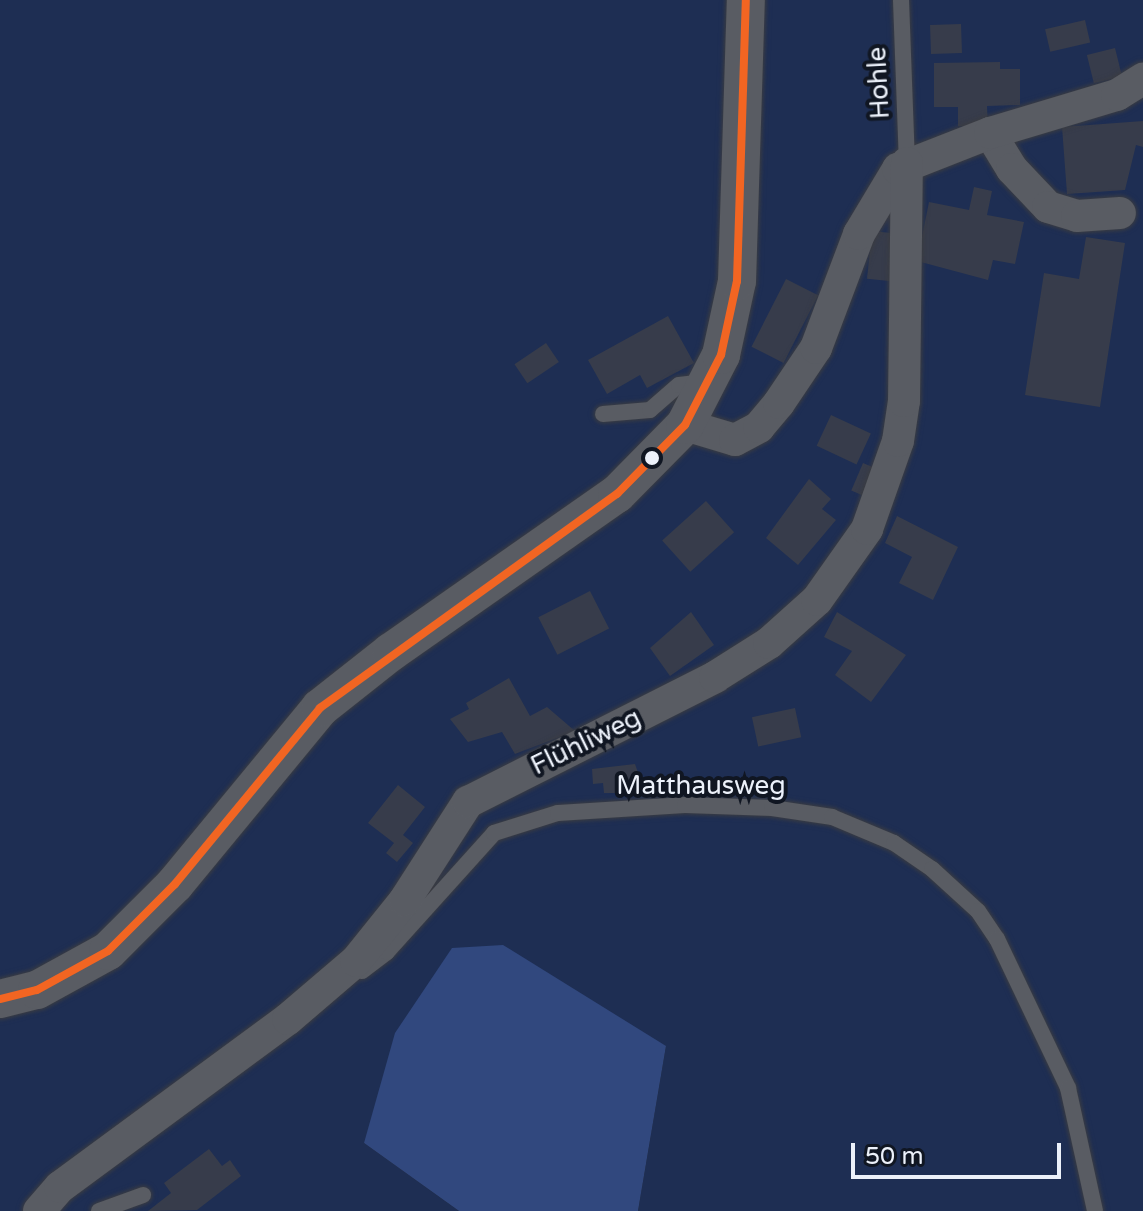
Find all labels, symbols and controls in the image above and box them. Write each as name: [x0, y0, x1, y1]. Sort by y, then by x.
street label: Hohle: [862, 46, 896, 120]
unlabelled marker: [644, 450, 660, 466]
street label: Flühliweg: [526, 702, 646, 782]
street label: Matthausweg: [616, 770, 786, 802]
scale bar: [855, 1127, 1065, 1177]
text: 50 m: [865, 1142, 923, 1171]

